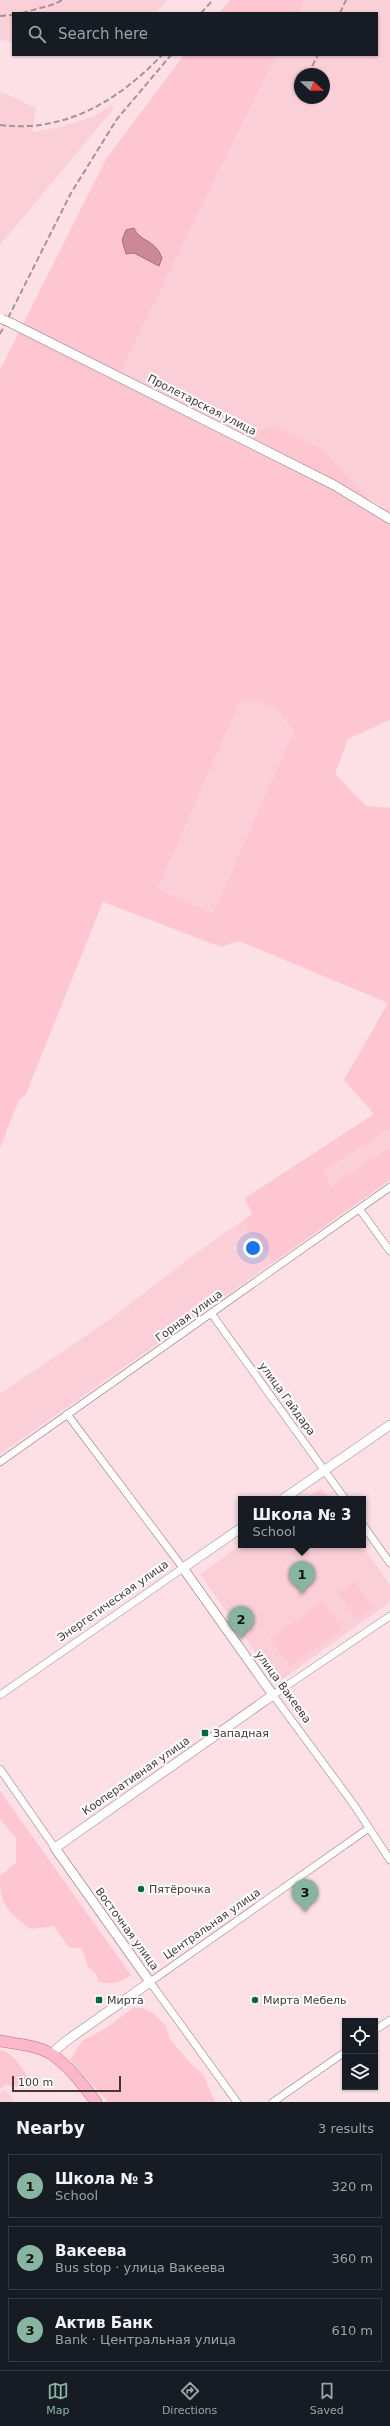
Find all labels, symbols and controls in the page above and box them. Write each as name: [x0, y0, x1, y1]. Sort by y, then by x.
search box: [12, 12, 378, 56]
icon: search: [26, 23, 48, 45]
text: Search here: [58, 25, 148, 43]
north arrow: [294, 68, 330, 104]
street label: Пролетарская улица: [145, 372, 259, 438]
your location: [243, 1238, 263, 1258]
street label: Горная улица: [153, 1287, 225, 1345]
street label: улица Гайдара: [256, 1360, 318, 1438]
popup: [238, 1496, 366, 1548]
text: Школа № 3: [252, 1506, 352, 1524]
text: School: [252, 1524, 296, 1539]
street label: Энергетическая улица: [55, 1558, 171, 1644]
pin: 1: [289, 1561, 315, 1594]
pin: 2: [228, 1606, 254, 1639]
street label: улица Вакеева: [252, 1648, 314, 1726]
place label: Западная: [213, 1727, 269, 1740]
marker: Западная: [200, 1728, 210, 1738]
street label: Кооперативная улица: [80, 1734, 192, 1818]
pin: 3: [292, 1879, 318, 1912]
place label: Пятёрочка: [149, 1883, 211, 1896]
marker: Пятёрочка: [136, 1884, 146, 1894]
street label: Восточная улица: [93, 1885, 161, 1973]
street label: Центральная улица: [161, 1886, 263, 1962]
place label: Мирта: [107, 1994, 144, 2007]
place label: Мирта Мебель: [263, 1994, 347, 2007]
marker: Мирта: [94, 1995, 104, 2005]
marker: Мирта Мебель: [250, 1995, 260, 2005]
map controls: [342, 2018, 378, 2090]
button: locate: [342, 2018, 378, 2054]
button: layers: [342, 2054, 378, 2090]
scale bar: [12, 2074, 121, 2093]
text: 100 m: [18, 2076, 53, 2089]
text: Nearby: [16, 2118, 85, 2138]
text: 3 results: [318, 2121, 374, 2136]
text: Школа № 3: [55, 2170, 154, 2188]
text: 1: [25, 2179, 35, 2194]
text: 320 m: [331, 2179, 373, 2194]
text: School: [55, 2188, 98, 2203]
text: Вакеева: [55, 2242, 127, 2260]
text: 2: [25, 2251, 35, 2266]
text: 360 m: [331, 2251, 373, 2266]
text: Bus stop · улица Вакеева: [55, 2260, 225, 2275]
text: Актив Банк: [55, 2314, 153, 2332]
text: 3: [25, 2323, 35, 2338]
text: 610 m: [331, 2323, 373, 2338]
text: Bank · Центральная улица: [55, 2332, 236, 2347]
tab: Map: [46, 2380, 69, 2417]
tab: Directions: [162, 2380, 217, 2417]
tab: Saved: [310, 2380, 344, 2417]

